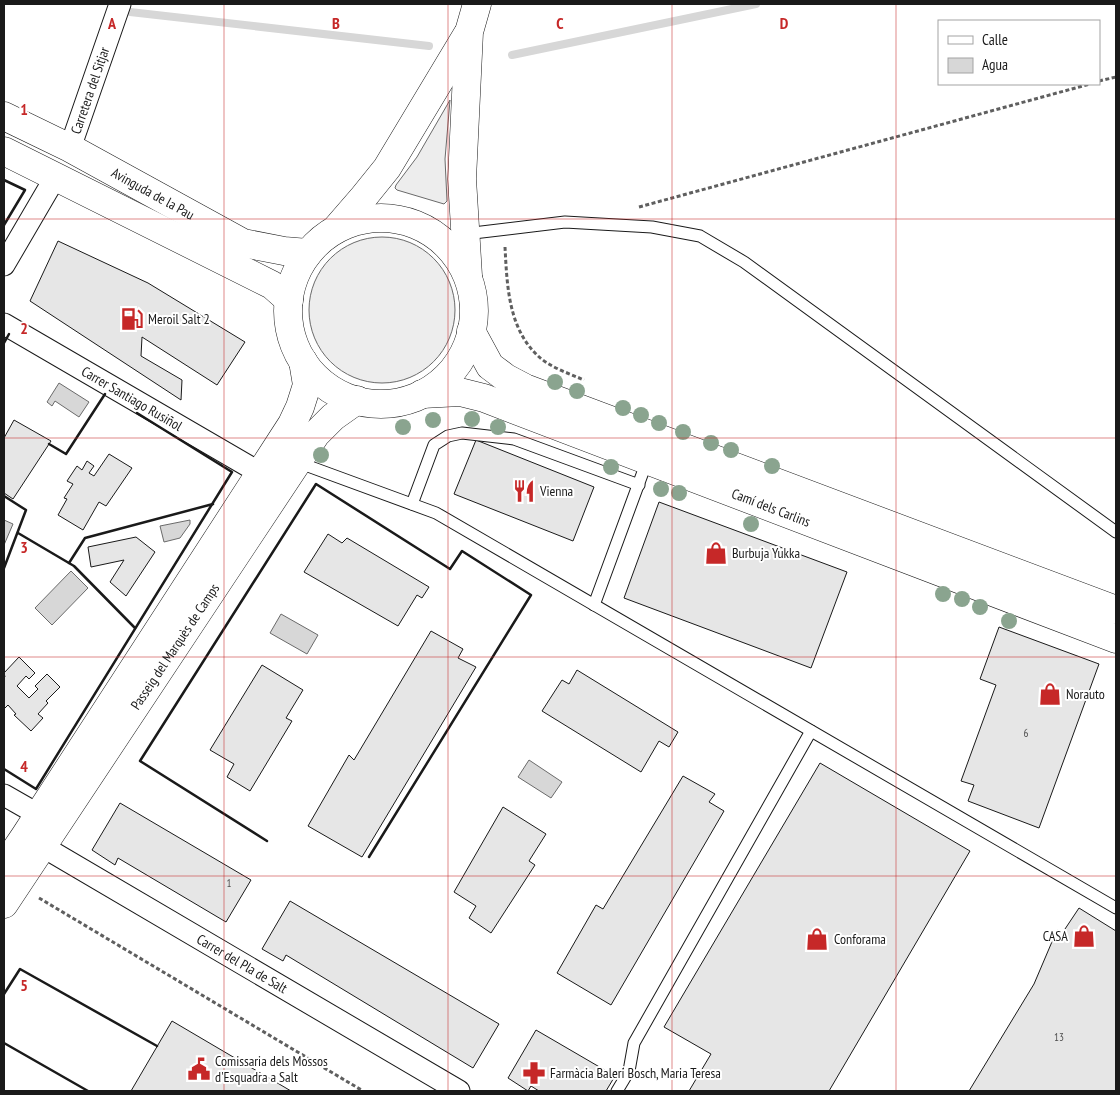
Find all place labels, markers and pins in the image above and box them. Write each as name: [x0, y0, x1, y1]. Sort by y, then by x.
fuel station icon: Meroil Salt 2: [119, 306, 145, 332]
place label: Meroil Salt 2: [148, 310, 210, 328]
restaurant icon: Vienna: [511, 478, 537, 504]
place label: Vienna: [539, 482, 573, 500]
shop icon: Burbuja Yukka: [703, 540, 729, 566]
place label: Burbuja Yukka: [732, 544, 800, 562]
shop icon: Norauto: [1037, 681, 1063, 707]
place label: Norauto: [1066, 685, 1105, 703]
shop icon: CASA: [1071, 923, 1097, 949]
shop icon: Conforama: [804, 926, 830, 952]
place label: CASA: [1043, 927, 1068, 945]
place label: Conforama: [834, 930, 886, 948]
place label: Comissaria dels Mossos d'Esquadra a Salt: [215, 1052, 328, 1086]
public building icon: Comissaria dels Mossos d'Esquadra a Salt: [186, 1056, 212, 1082]
pharmacy icon: Farmàcia Baleri Bosch, Maria Teresa: [521, 1060, 547, 1086]
place label: Farmàcia Baleri Bosch, Maria Teresa: [550, 1064, 721, 1082]

